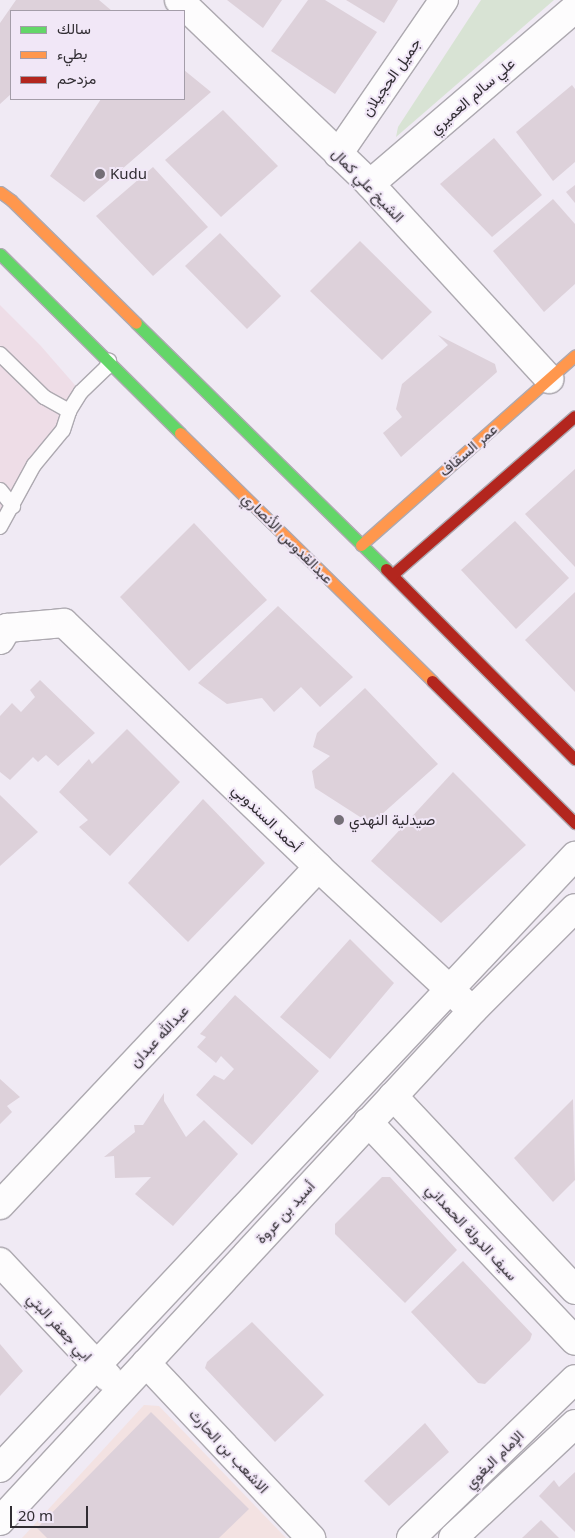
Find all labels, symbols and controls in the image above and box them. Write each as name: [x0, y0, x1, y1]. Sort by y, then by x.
legend: [10, 10, 185, 100]
text: سالك: [57, 18, 91, 38]
street label: جميل الحجيلان: [357, 34, 425, 120]
text: بطيء: [57, 43, 87, 63]
street label: علي سالم العميري: [426, 54, 518, 138]
text: مزدحم: [57, 68, 96, 88]
street label: الشيخ علي كمال: [328, 144, 408, 226]
place label: Kudu: [110, 165, 147, 183]
marker: Kudu: [94, 168, 106, 180]
street label: عمر السقاف: [435, 420, 501, 480]
street label: عبدالقدوس الأنصاري: [239, 489, 337, 587]
street label: أحمد السندوبي: [228, 780, 306, 856]
place label: صيدلية النهدي: [349, 811, 435, 829]
marker: صيدلية النهدي: [333, 814, 345, 826]
street label: عبدالله عبدان: [126, 1001, 192, 1071]
street label: أسيد بن عروة: [252, 1177, 318, 1247]
street label: سيف الدولة الحمداني: [423, 1180, 521, 1284]
street label: ابي جعفر البتي: [24, 1289, 96, 1365]
street label: الاشعب بن الحارث: [185, 1405, 273, 1497]
street label: الإمام البغوي: [461, 1426, 527, 1492]
scale bar: [12, 1496, 90, 1528]
text: 20 m: [18, 1505, 53, 1525]

